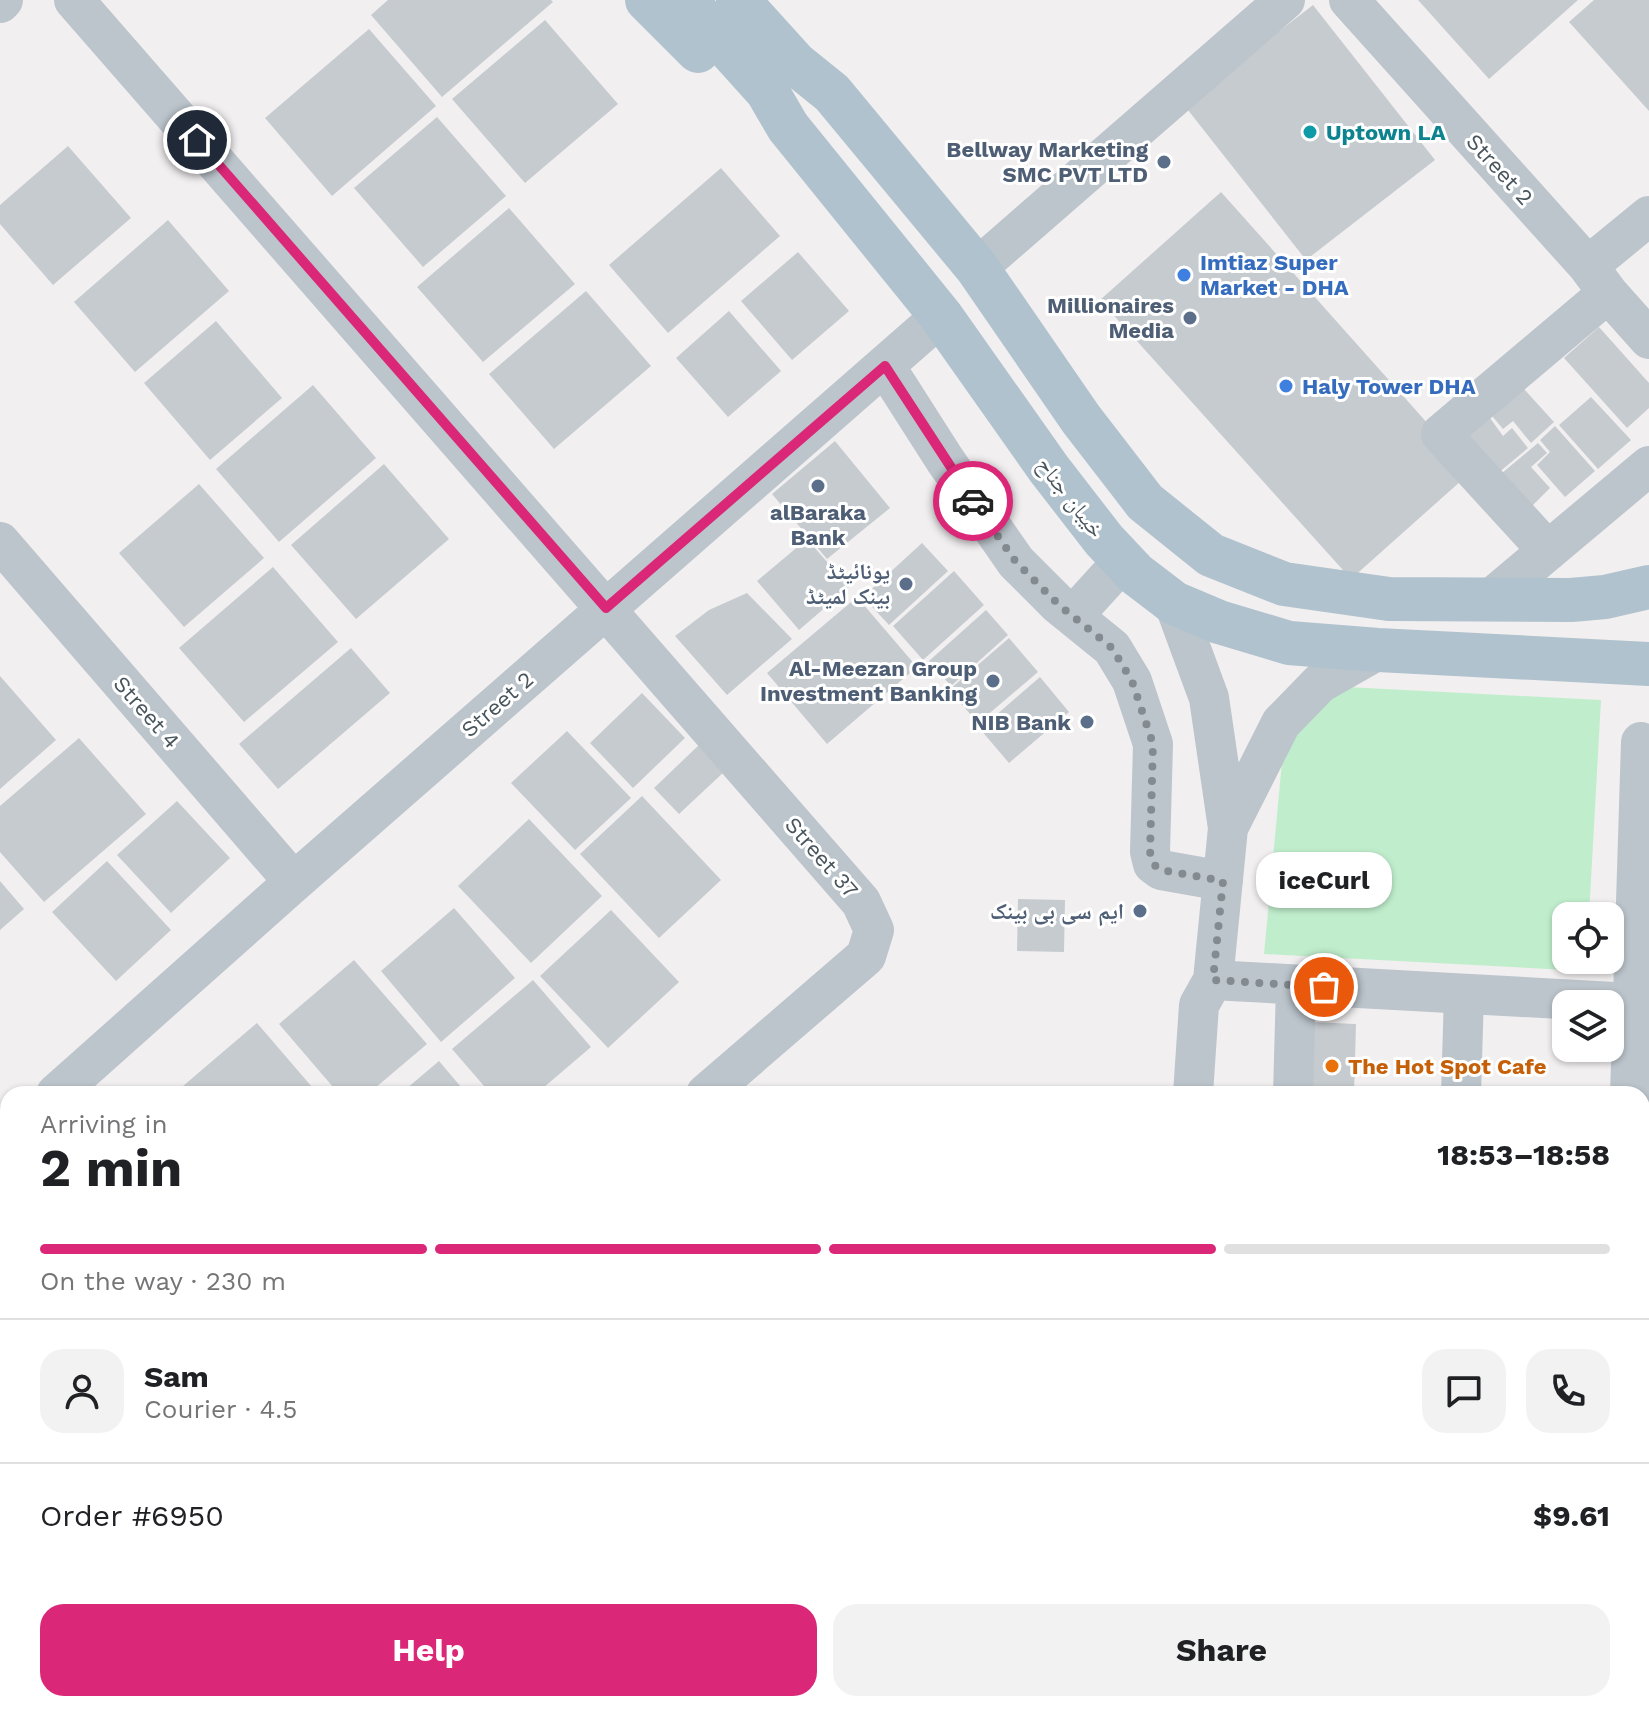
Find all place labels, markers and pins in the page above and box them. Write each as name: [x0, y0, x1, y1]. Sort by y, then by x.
pin: [163, 106, 231, 174]
place label: Uptown LA: [1326, 120, 1446, 145]
marker: Uptown LA: [1301, 123, 1319, 141]
place label: Bellway Marketing SMC PVT LTD: [946, 137, 1149, 187]
marker: Bellway Marketing SMC PVT LTD: [1155, 153, 1173, 171]
place label: Imtiaz Super Market - DHA: [1200, 250, 1349, 300]
marker: Imtiaz Super Market - DHA: [1175, 266, 1193, 284]
place label: Millionaires Media: [1047, 293, 1174, 343]
marker: Millionaires Media: [1181, 309, 1199, 327]
place label: Haly Tower DHA: [1302, 374, 1476, 399]
marker: Haly Tower DHA: [1277, 377, 1295, 395]
marker: alBaraka Bank: [809, 477, 827, 495]
place label: alBaraka Bank: [770, 500, 866, 550]
place label: یونائیٹڈ بینک لمیٹڈ: [806, 559, 890, 610]
marker: یونائیٹڈ بینک لمیٹڈ: [897, 575, 915, 593]
place label: Al-Meezan Group Investment Banking: [760, 656, 978, 706]
marker: Al-Meezan Group Investment Banking: [984, 672, 1002, 690]
place label: NIB Bank: [971, 710, 1071, 735]
marker: NIB Bank: [1078, 713, 1096, 731]
callout: iceCurl: [1256, 851, 1392, 907]
place label: ایم سی بی بینک: [990, 899, 1124, 926]
marker: ایم سی بی بینک: [1131, 902, 1149, 920]
pin: [1290, 953, 1358, 1021]
place label: The Hot Spot Cafe: [1348, 1054, 1547, 1079]
marker: The Hot Spot Cafe: [1323, 1057, 1341, 1075]

